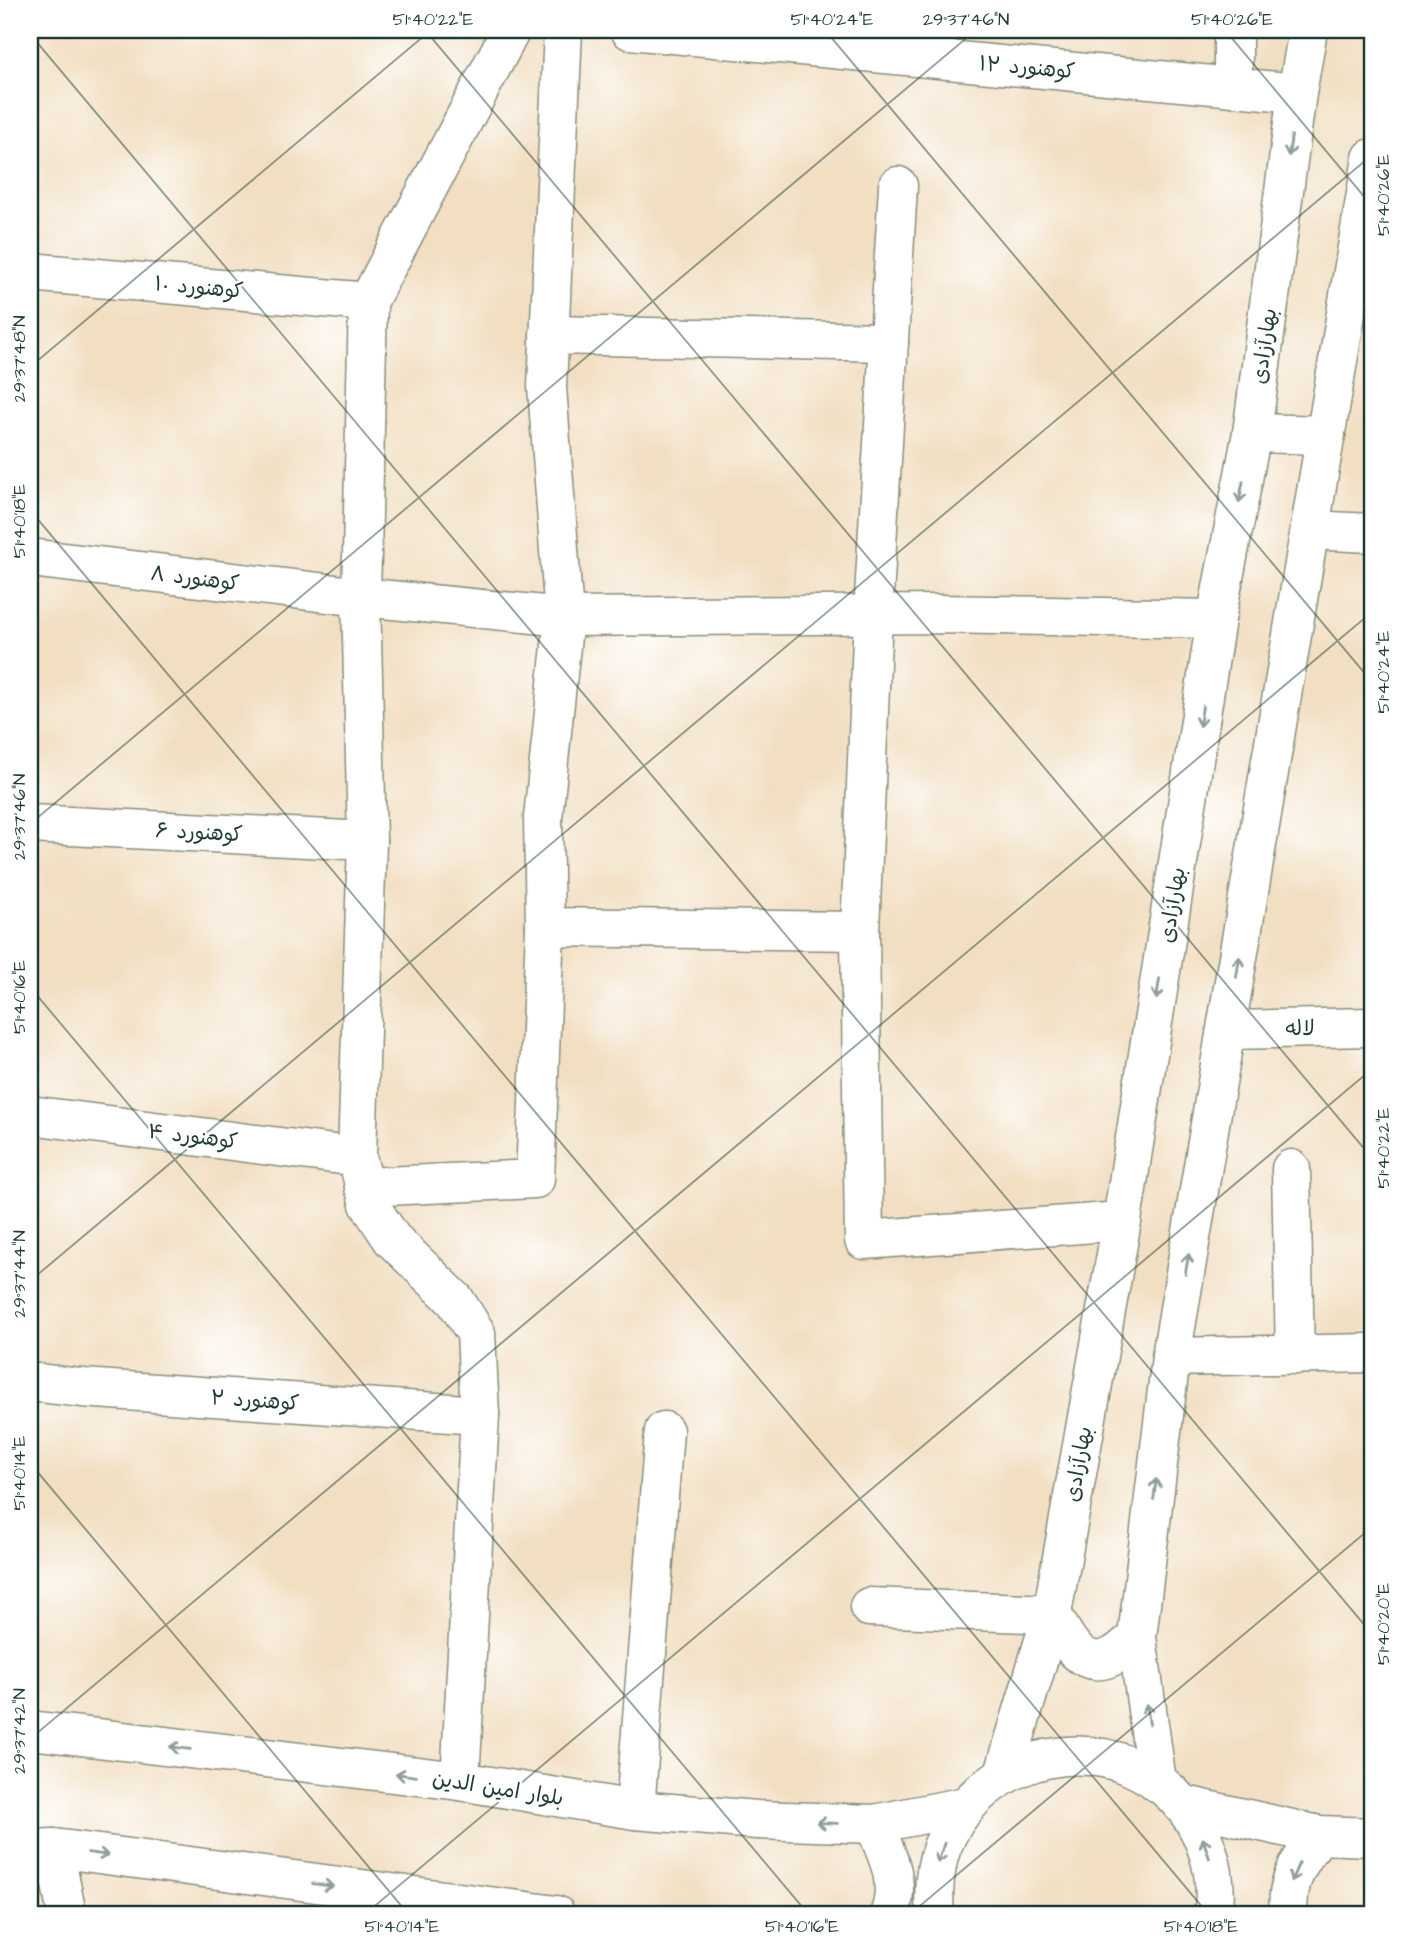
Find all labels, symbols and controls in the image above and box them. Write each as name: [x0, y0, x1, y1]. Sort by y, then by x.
text: 51°40'22"E: [392, 7, 474, 32]
text: 51°40'24"E: [791, 7, 874, 32]
text: 29°37'46"N: [923, 7, 1009, 32]
text: 51°40'26"E: [1191, 7, 1273, 32]
street label: کوهنورد ۱۲: [978, 49, 1076, 86]
one-way arrow: [1284, 134, 1297, 156]
text: 51°40'26"E: [1371, 154, 1396, 236]
street label: کوهنورد ۱۰: [153, 269, 245, 306]
street label: بهارآزادی: [1245, 306, 1284, 386]
text: 29°37'48"N: [7, 315, 32, 403]
one-way arrow: [1233, 480, 1247, 503]
text: 51°40'18"E: [7, 483, 32, 558]
street label: کوهنورد ۸: [149, 559, 241, 598]
text: 51°40'24"E: [1371, 630, 1396, 714]
one-way arrow: [1194, 704, 1207, 727]
text: 29°37'46"N: [7, 774, 32, 860]
street label: کوهنورد ۶: [155, 816, 243, 849]
street label: بهارآزادی: [1152, 865, 1193, 945]
one-way arrow: [1232, 956, 1245, 979]
text: 51°40'16"E: [7, 960, 32, 1034]
one-way arrow: [1152, 977, 1165, 1000]
street label: لاله: [1285, 1014, 1315, 1043]
text: 51°40'22"E: [1371, 1107, 1396, 1189]
street label: کوهنورد ۴: [146, 1117, 240, 1156]
text: 29°37'44"N: [7, 1230, 32, 1318]
one-way arrow: [1181, 1253, 1194, 1275]
street label: کوهنورد ۲: [210, 1383, 300, 1418]
street label: بهارآزادی: [1058, 1424, 1099, 1504]
text: 51°40'14"E: [7, 1435, 32, 1511]
one-way arrow: [1149, 1478, 1162, 1501]
text: 51°40'20"E: [1371, 1583, 1396, 1665]
text: 29°37'42"N: [7, 1688, 32, 1774]
one-way arrow: [1141, 1704, 1154, 1726]
one-way arrow: [169, 1741, 192, 1754]
street label: بلوار امین الدین: [430, 1764, 566, 1813]
one-way arrow: [395, 1768, 418, 1781]
one-way arrow: [815, 1816, 838, 1829]
one-way arrow: [1199, 1838, 1211, 1860]
one-way arrow: [934, 1842, 946, 1864]
one-way arrow: [86, 1847, 108, 1860]
one-way arrow: [1288, 1861, 1301, 1882]
one-way arrow: [311, 1878, 334, 1891]
text: 51°40'14"E: [365, 1914, 440, 1939]
text: 51°40'16"E: [765, 1914, 839, 1939]
text: 51°40'18"E: [1164, 1914, 1239, 1939]

